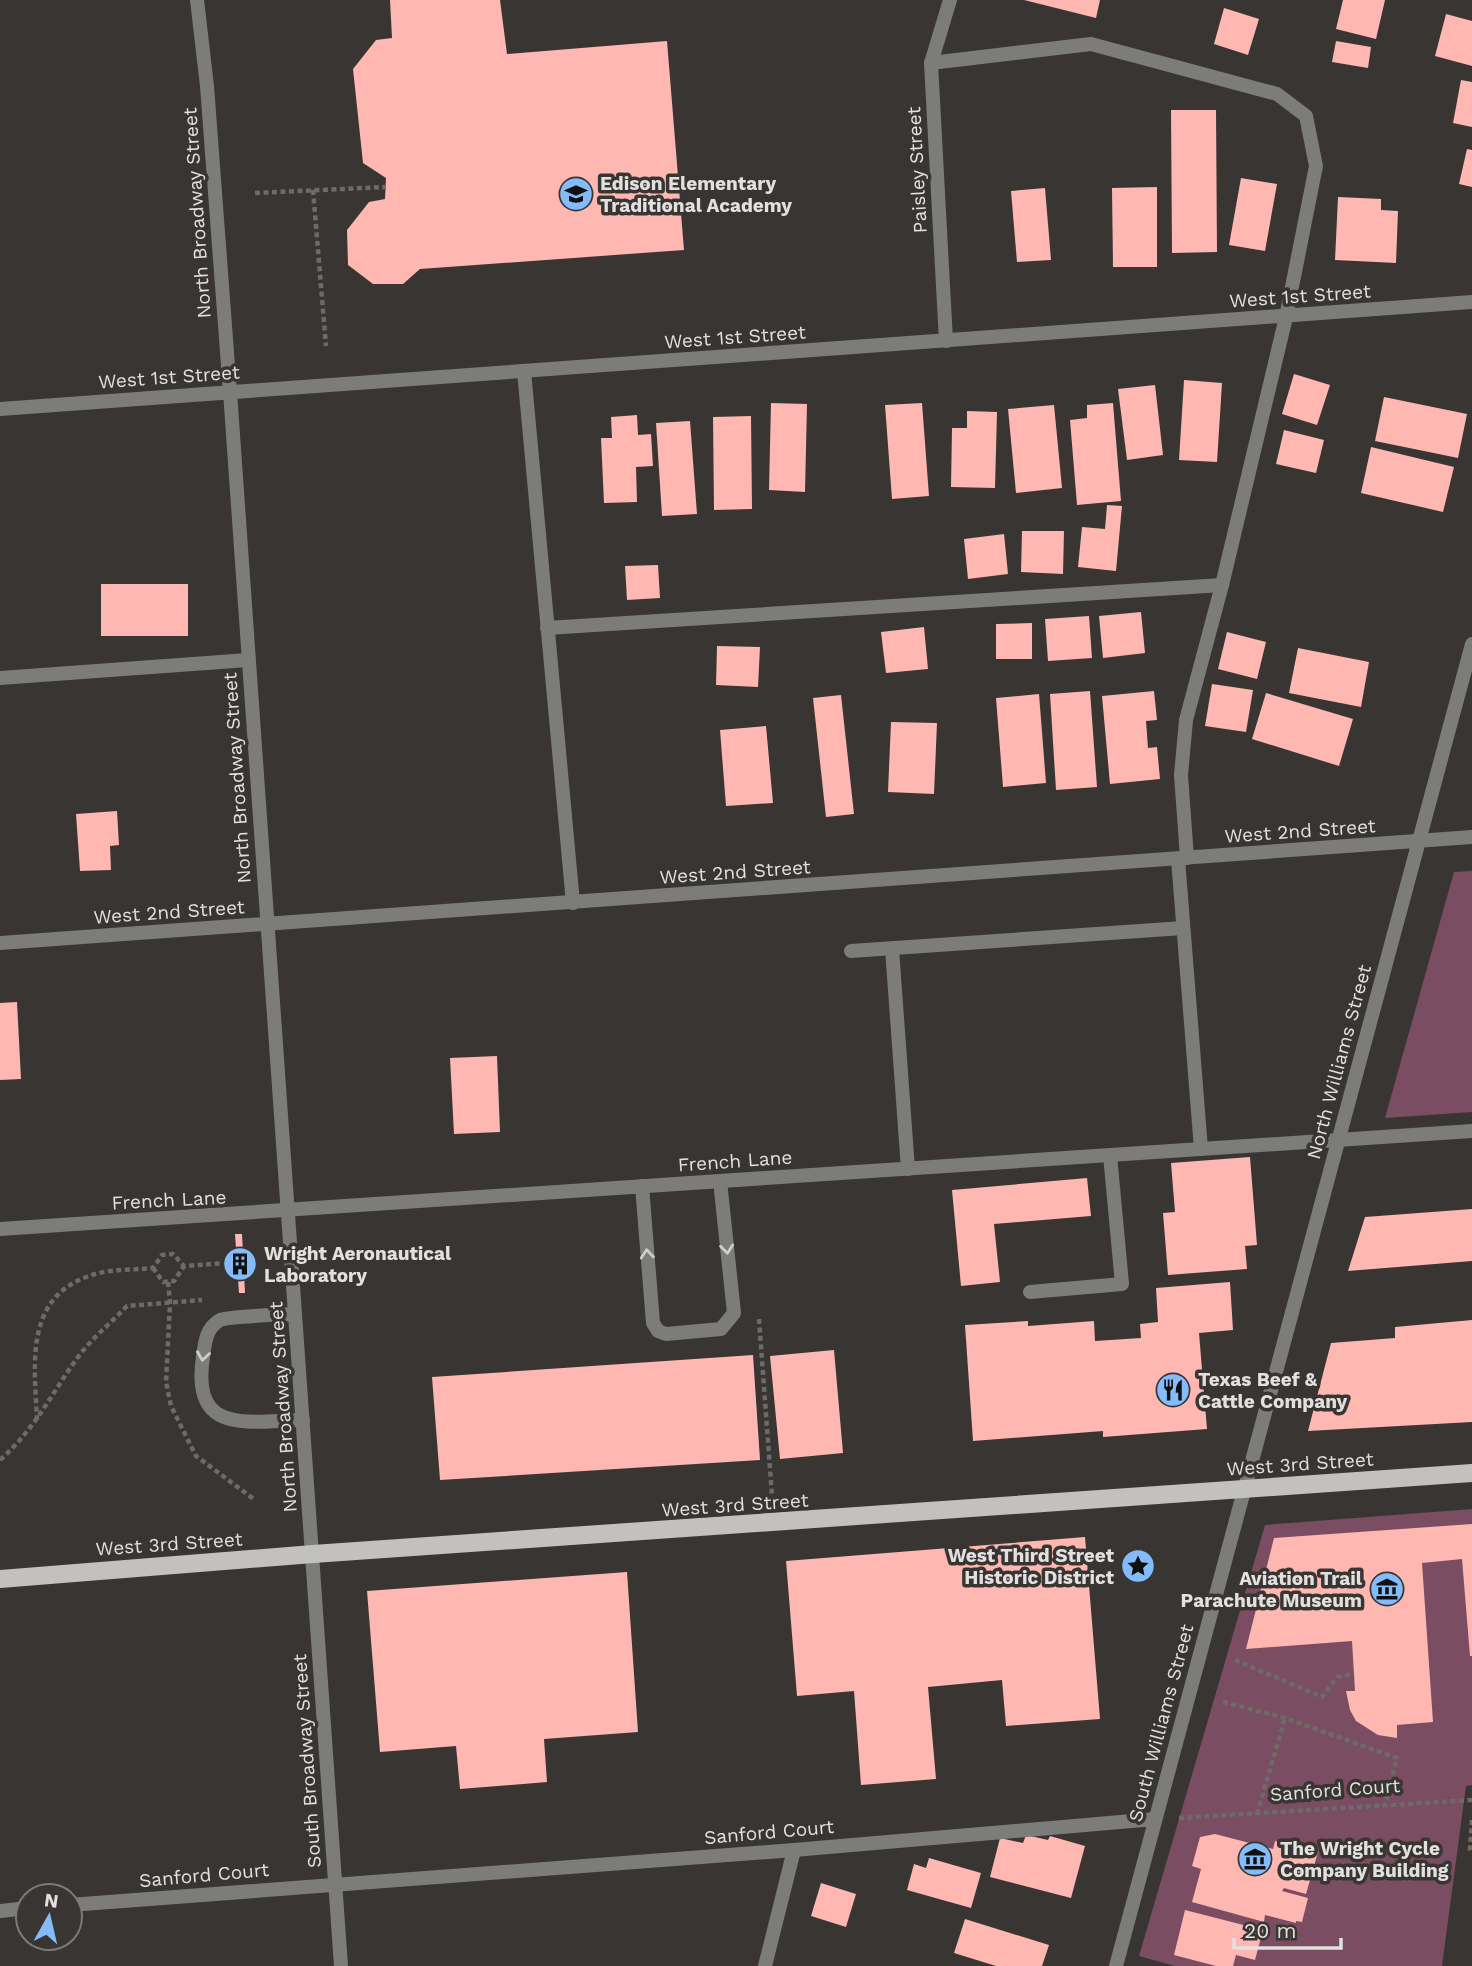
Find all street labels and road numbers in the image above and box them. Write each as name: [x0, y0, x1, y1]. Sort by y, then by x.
street label: Paisley Street: [902, 106, 932, 234]
street label: North Broadway Street: [178, 107, 216, 319]
street label: West 1st Street: [1229, 280, 1372, 312]
street label: West 1st Street: [664, 321, 807, 353]
street label: West 1st Street: [98, 361, 241, 393]
street label: North Broadway Street: [218, 672, 256, 884]
street label: West 2nd Street: [1224, 814, 1376, 848]
street label: West 2nd Street: [659, 855, 811, 889]
street label: West 2nd Street: [93, 895, 245, 929]
street label: North Williams Street: [1302, 962, 1376, 1162]
street label: French Lane: [677, 1146, 793, 1176]
street label: French Lane: [111, 1186, 227, 1214]
street label: North Broadway Street: [264, 1301, 302, 1513]
street label: West 3rd Street: [1226, 1447, 1374, 1481]
street label: West 3rd Street: [661, 1488, 809, 1522]
street label: West 3rd Street: [95, 1527, 243, 1561]
street label: South Williams Street: [1124, 1622, 1198, 1824]
street label: South Broadway Street: [288, 1653, 326, 1869]
street label: Sanford Court: [1269, 1774, 1401, 1806]
street label: Sanford Court: [703, 1815, 835, 1849]
street label: Sanford Court: [138, 1858, 270, 1892]

